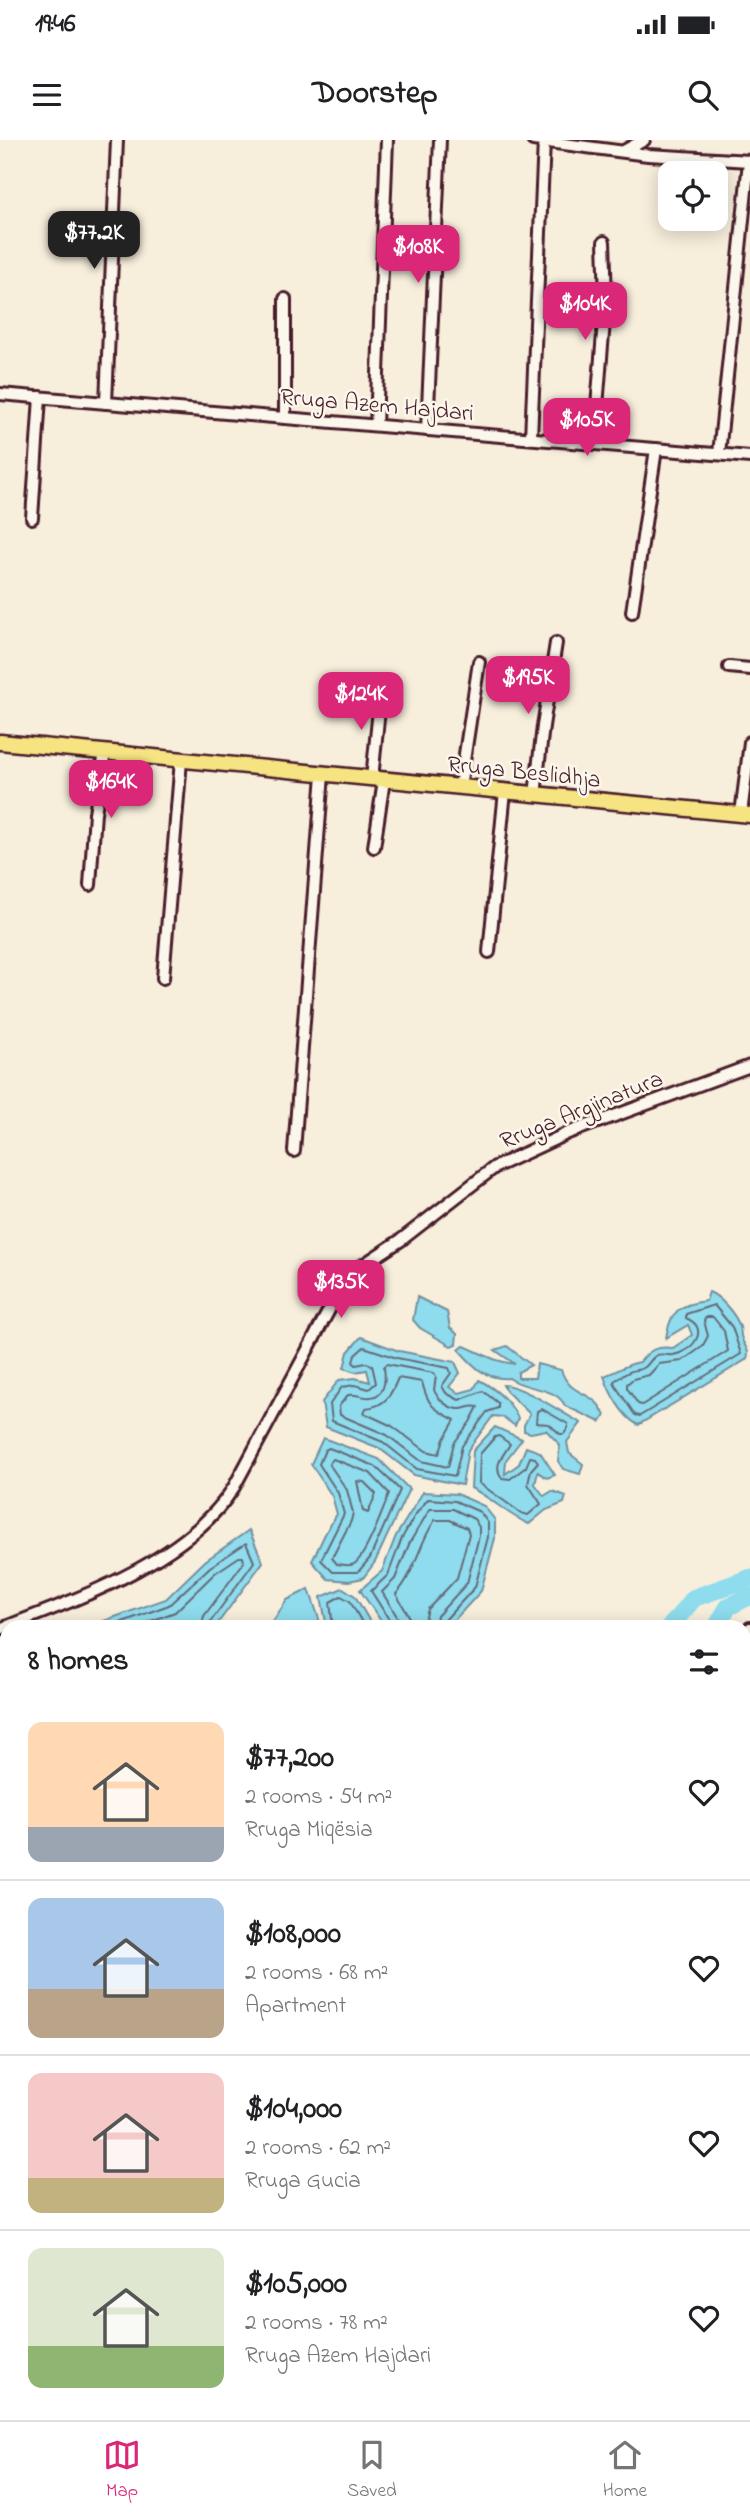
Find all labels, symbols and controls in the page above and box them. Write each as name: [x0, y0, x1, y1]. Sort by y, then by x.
text: 19:46: [35, 6, 75, 44]
text: Doorstep: [312, 71, 438, 118]
icon: menu: [28, 76, 66, 114]
icon: search: [684, 76, 722, 114]
map controls: [658, 161, 728, 231]
button: locate: [658, 161, 728, 231]
pin: $77.2K: [37, 212, 151, 271]
text: $77.2K: [64, 217, 124, 250]
pin: $108K: [369, 226, 467, 285]
text: $108K: [393, 231, 443, 264]
pin: $104K: [536, 282, 634, 342]
text: $104K: [559, 288, 611, 321]
street label: Rruga Azem Hajdari: [278, 381, 475, 432]
pin: $105K: [538, 398, 636, 458]
text: $105K: [559, 404, 615, 437]
pin: $195K: [479, 656, 577, 716]
text: $195K: [502, 662, 554, 695]
pin: $124K: [312, 672, 410, 732]
text: $124K: [334, 678, 388, 711]
street label: Rruga Beslidhja: [445, 748, 602, 799]
pin: $164K: [62, 760, 160, 820]
text: $164K: [85, 766, 137, 799]
street label: Rruga Argjinatura: [495, 1063, 669, 1160]
pin: $135K: [292, 1260, 390, 1320]
text: $135K: [313, 1266, 369, 1299]
text: 8 homes: [28, 1640, 129, 1684]
icon: filters: [685, 1643, 723, 1681]
text: $77,200: [245, 1737, 334, 1781]
icon: home: [84, 1750, 168, 1834]
icon: heart: [685, 1773, 723, 1811]
text: 2 rooms · 54 m²: [245, 1781, 392, 1814]
text: Rruga Miqësia: [245, 1814, 373, 1847]
text: $108,000: [245, 1913, 341, 1957]
icon: home: [84, 1926, 168, 2010]
icon: heart: [685, 1949, 723, 1987]
text: 2 rooms · 68 m²: [245, 1957, 388, 1990]
text: Apartment: [245, 1990, 346, 2023]
text: $104,000: [245, 2088, 342, 2132]
icon: home: [84, 2101, 168, 2185]
icon: heart: [685, 2124, 723, 2162]
text: 2 rooms · 62 m²: [245, 2132, 391, 2165]
text: Rruga Gucia: [245, 2165, 361, 2198]
text: $105,000: [245, 2263, 347, 2307]
icon: home: [84, 2276, 168, 2360]
icon: heart: [685, 2299, 723, 2337]
text: 2 rooms · 78 m²: [245, 2307, 388, 2340]
text: Rruga Azem Hajdari: [245, 2340, 431, 2373]
tab: Map: [103, 2436, 141, 2505]
tab: Saved: [347, 2436, 397, 2505]
tab: Home: [603, 2436, 647, 2505]

